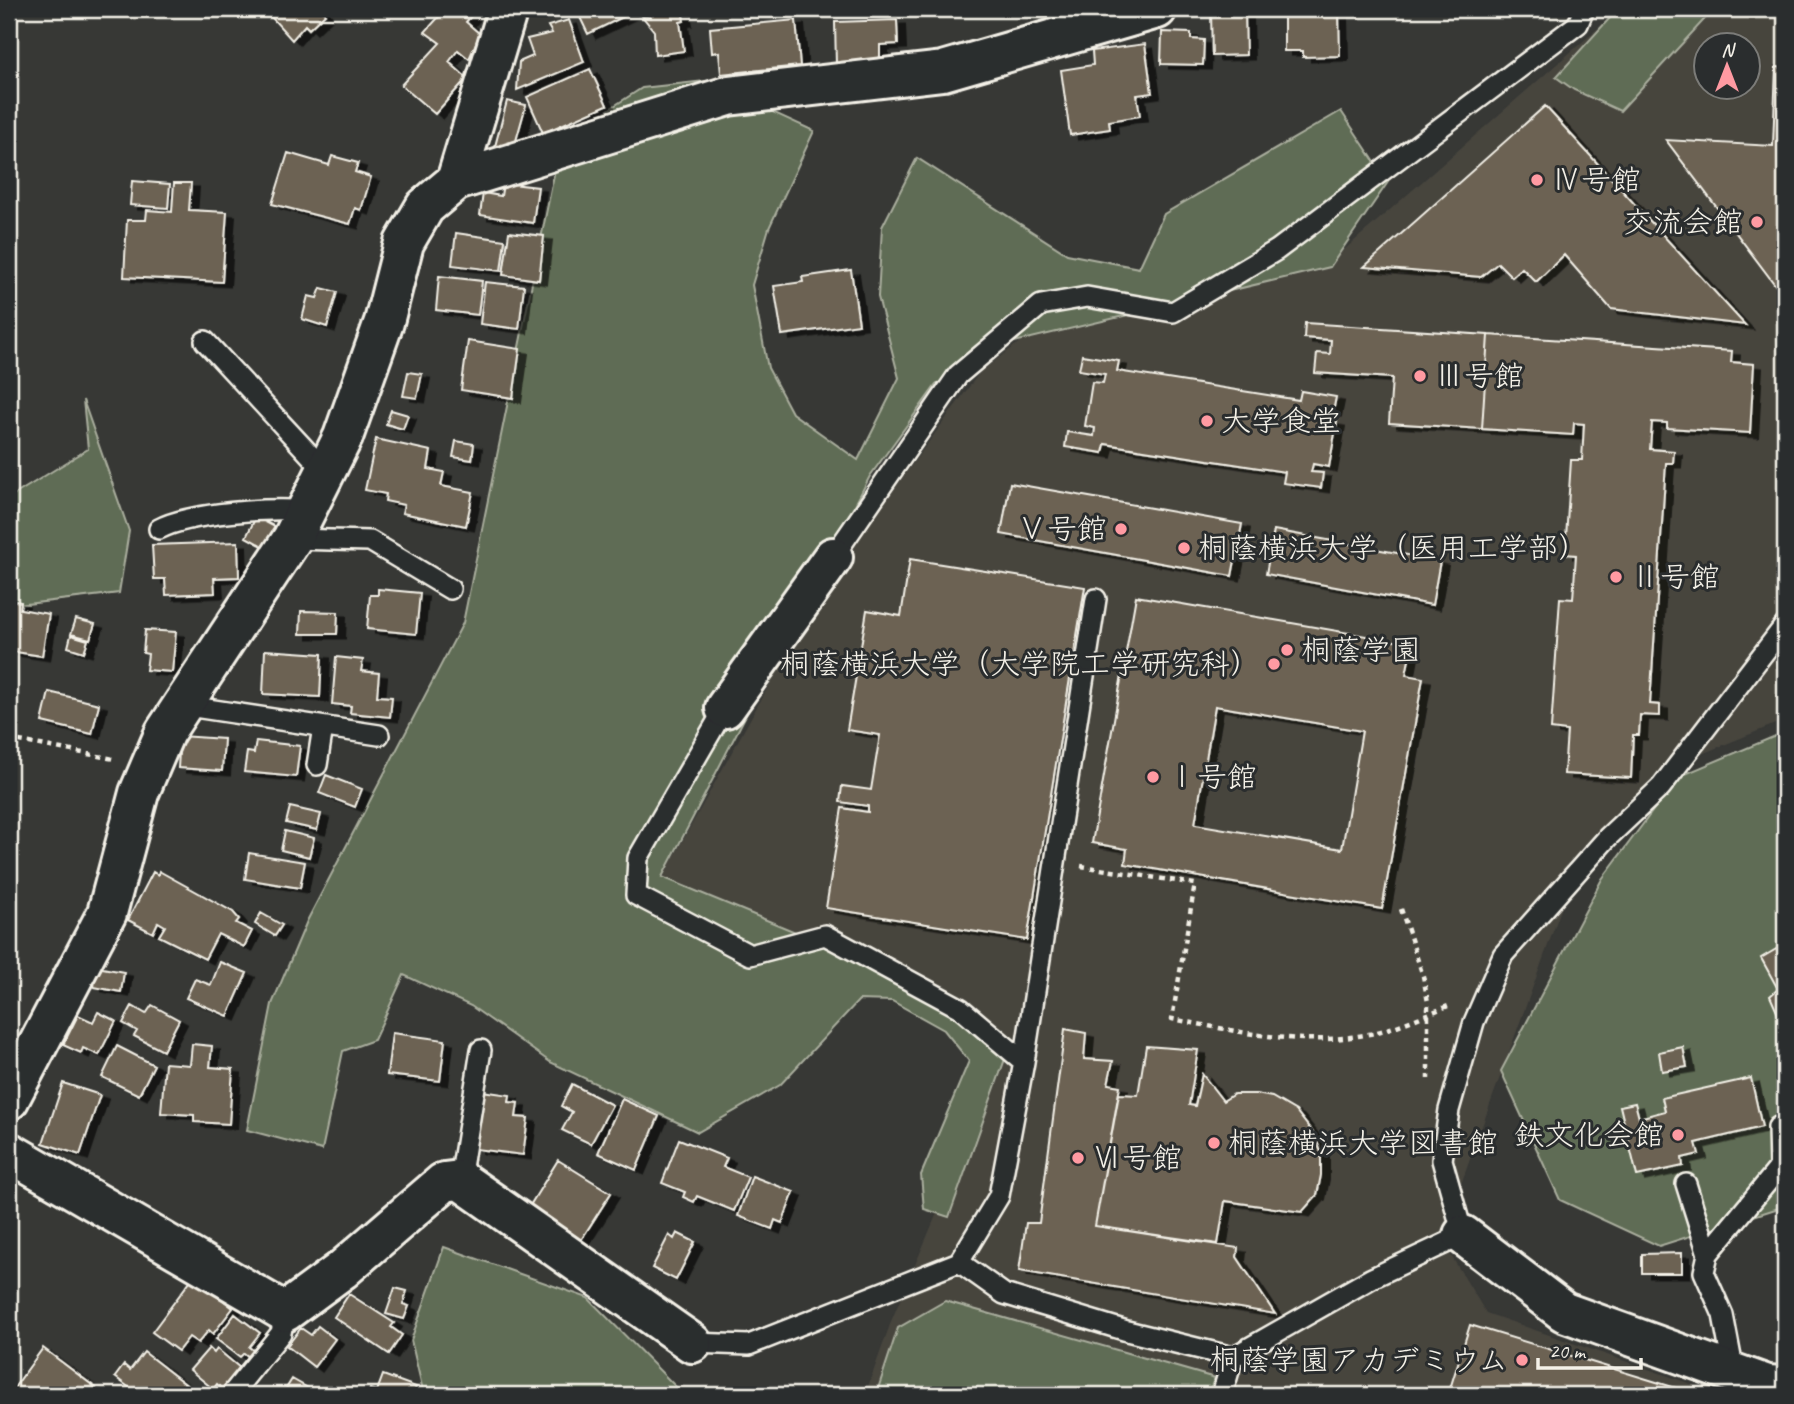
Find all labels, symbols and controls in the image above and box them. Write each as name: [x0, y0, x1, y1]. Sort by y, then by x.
north arrow: [1692, 32, 1762, 102]
text: N: [1721, 38, 1736, 62]
place label: Ⅳ号館: [1551, 161, 1641, 199]
marker: Ⅳ号館: [1529, 172, 1545, 188]
place label: 交流会館: [1623, 203, 1743, 241]
marker: 交流会館: [1749, 214, 1765, 230]
place label: Ⅲ号館: [1434, 357, 1524, 395]
marker: Ⅲ号館: [1412, 368, 1428, 384]
place label: 大学食堂: [1221, 402, 1341, 440]
marker: 大学食堂: [1199, 413, 1215, 429]
place label: Ⅴ号館: [1017, 510, 1107, 548]
marker: Ⅴ号館: [1113, 521, 1129, 537]
place label: 桐蔭横浜大学（医用工学部）: [1198, 529, 1588, 567]
marker: 桐蔭横浜大学（医用工学部）: [1176, 540, 1192, 556]
place label: Ⅱ号館: [1630, 558, 1720, 596]
marker: Ⅱ号館: [1608, 569, 1624, 585]
place label: 桐蔭学園: [1301, 631, 1421, 669]
marker: 桐蔭学園: [1279, 642, 1295, 658]
place label: 桐蔭横浜大学（大学院工学研究科）: [780, 645, 1260, 683]
marker: 桐蔭横浜大学（大学院工学研究科）: [1266, 656, 1282, 672]
place label: Ⅰ号館: [1167, 758, 1257, 796]
marker: Ⅰ号館: [1145, 769, 1161, 785]
place label: 鉄文化会館: [1514, 1116, 1664, 1154]
place label: 桐蔭横浜大学図書館: [1228, 1124, 1498, 1162]
marker: 鉄文化会館: [1670, 1127, 1686, 1143]
marker: 桐蔭横浜大学図書館: [1206, 1135, 1222, 1151]
place label: Ⅵ号館: [1092, 1139, 1182, 1177]
marker: Ⅵ号館: [1070, 1150, 1086, 1166]
scale bar: [1538, 1327, 1642, 1371]
text: 20 m: [1549, 1338, 1587, 1364]
place label: 桐蔭学園アカデミウム: [1210, 1341, 1508, 1379]
marker: 桐蔭学園アカデミウム: [1514, 1352, 1530, 1368]

